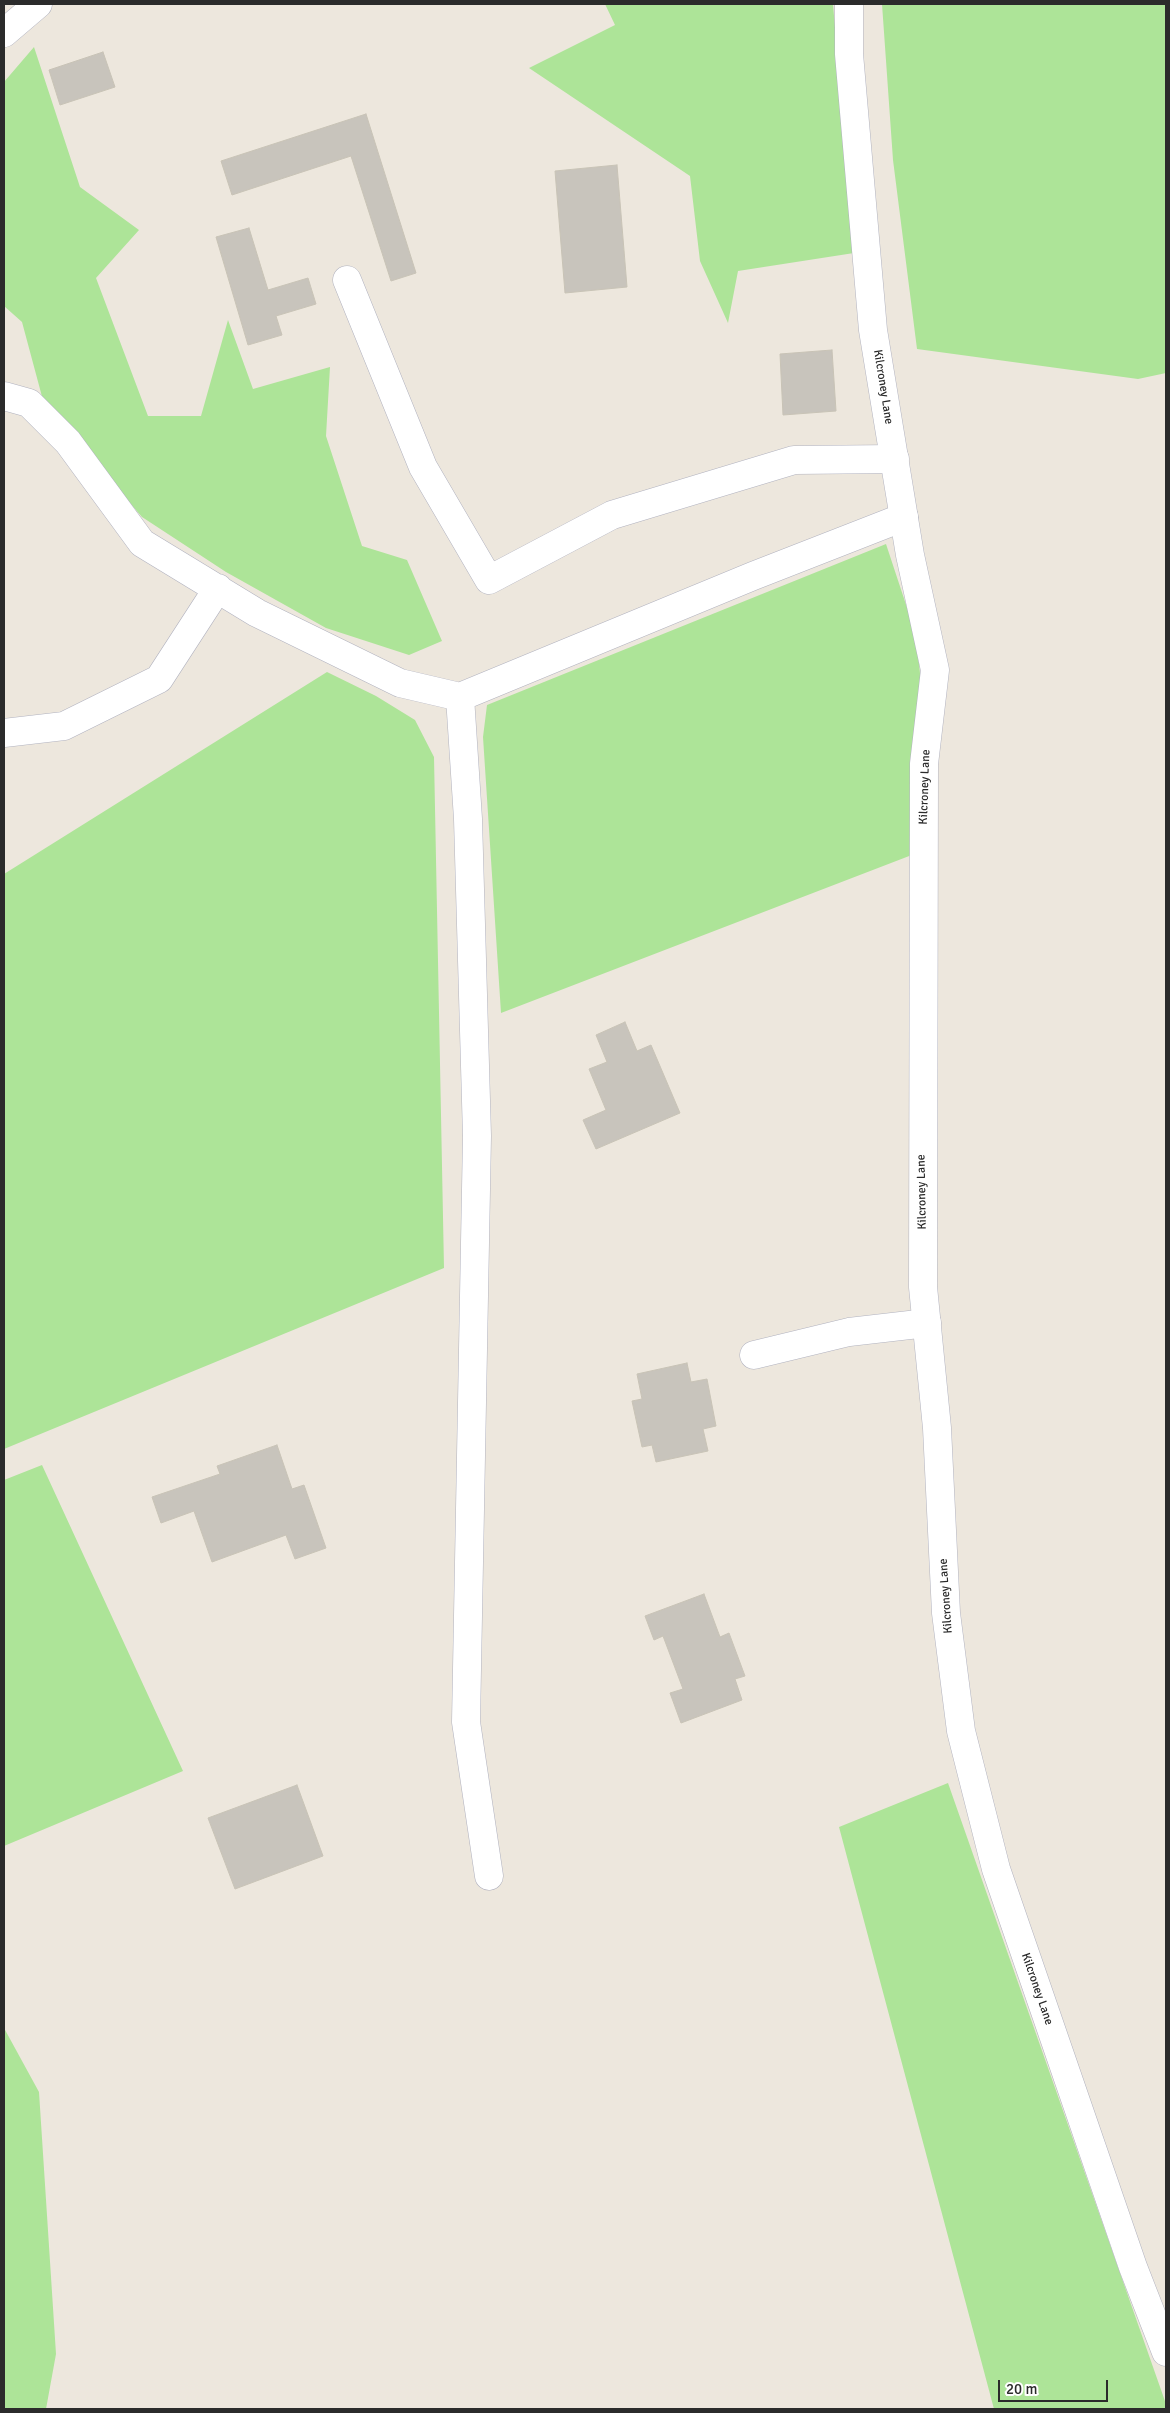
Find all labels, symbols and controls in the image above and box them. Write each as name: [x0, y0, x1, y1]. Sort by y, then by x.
street label: Kilcroney Lane: [870, 349, 896, 425]
street label: Kilcroney Lane: [916, 749, 934, 825]
street label: Kilcroney Lane: [914, 1154, 930, 1230]
street label: Kilcroney Lane: [936, 1558, 956, 1634]
street label: Kilcroney Lane: [1018, 1951, 1056, 2027]
scale bar: [1000, 2370, 1110, 2402]
text: 20 m: [1006, 2380, 1037, 2398]

